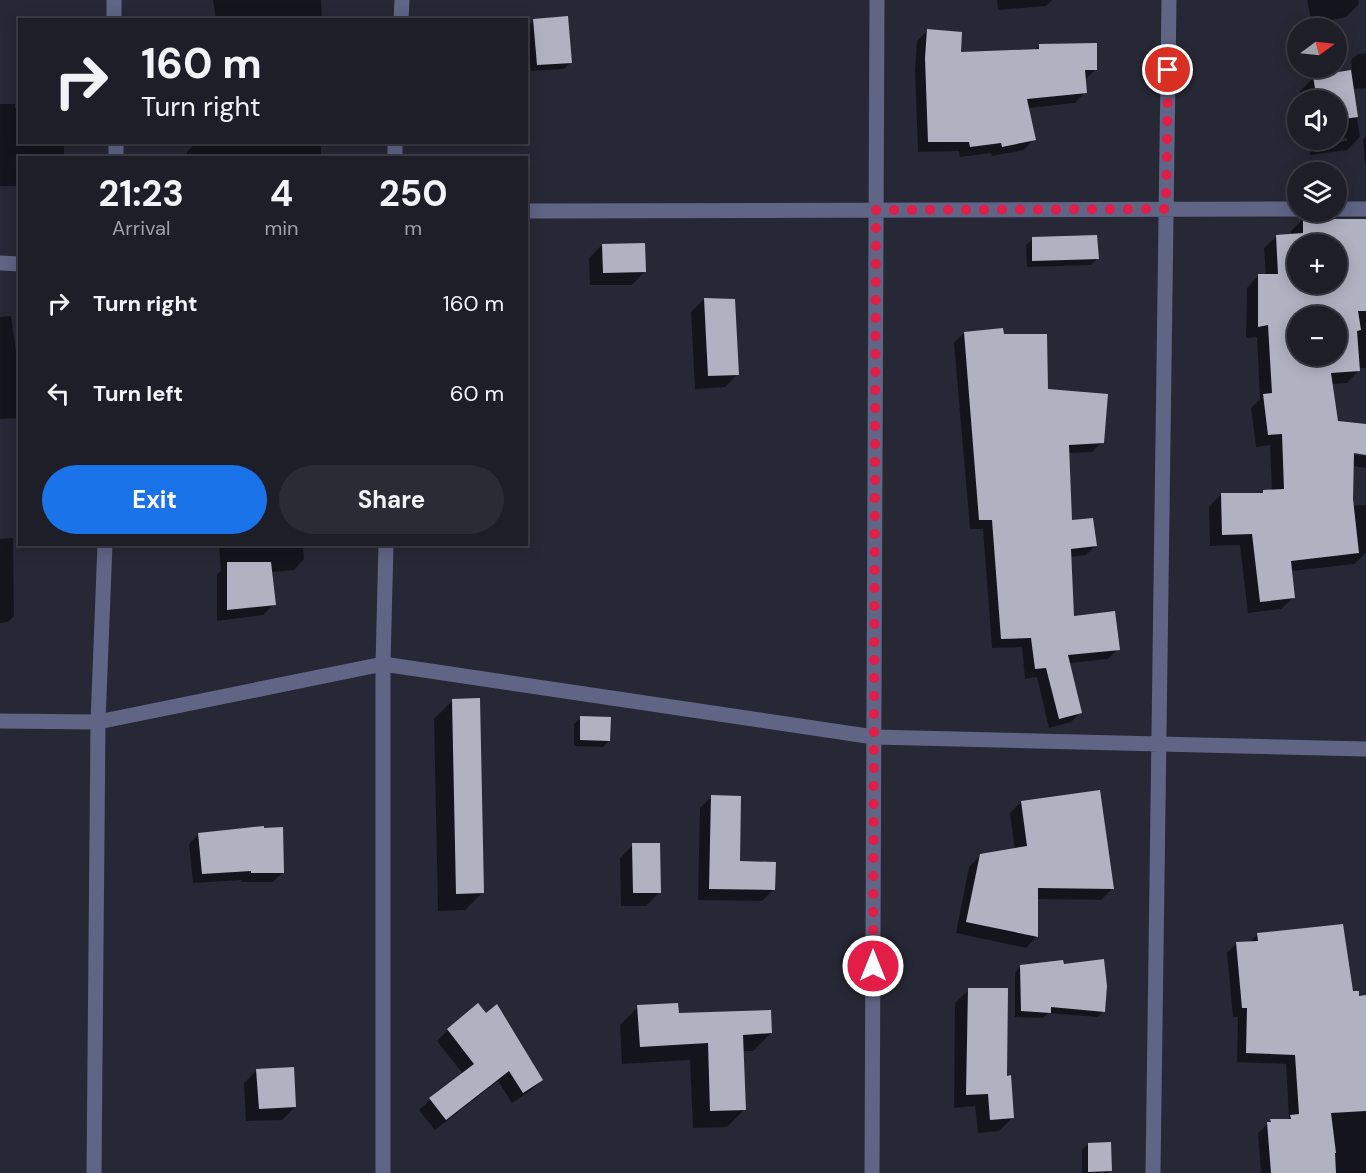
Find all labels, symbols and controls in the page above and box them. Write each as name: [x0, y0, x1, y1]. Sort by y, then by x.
north arrow: [1287, 18, 1347, 78]
map controls: [1287, 18, 1347, 366]
text: 160 m: [141, 36, 262, 91]
icon: right: [42, 42, 120, 120]
pin: [1142, 44, 1193, 95]
icon: arrive: [1151, 53, 1184, 86]
text: Turn right: [141, 89, 261, 124]
button: sound: [1287, 90, 1347, 150]
button: layers: [1287, 162, 1347, 222]
text: 21:23: [98, 170, 184, 217]
text: 4: [270, 170, 293, 217]
text: 250: [379, 170, 448, 217]
text: Arrival: [112, 215, 170, 241]
text: min: [264, 215, 299, 241]
text: m: [404, 215, 422, 241]
button: +: [1287, 234, 1347, 294]
icon: right: [42, 287, 75, 320]
text: Turn right: [93, 289, 198, 318]
text: 160 m: [443, 289, 504, 318]
button: −: [1287, 306, 1347, 366]
icon: left: [42, 377, 75, 410]
text: Turn left: [93, 379, 183, 408]
text: 60 m: [450, 379, 504, 408]
button: Exit: [42, 465, 267, 534]
button: Share: [279, 465, 504, 534]
position arrow: [841, 934, 905, 998]

